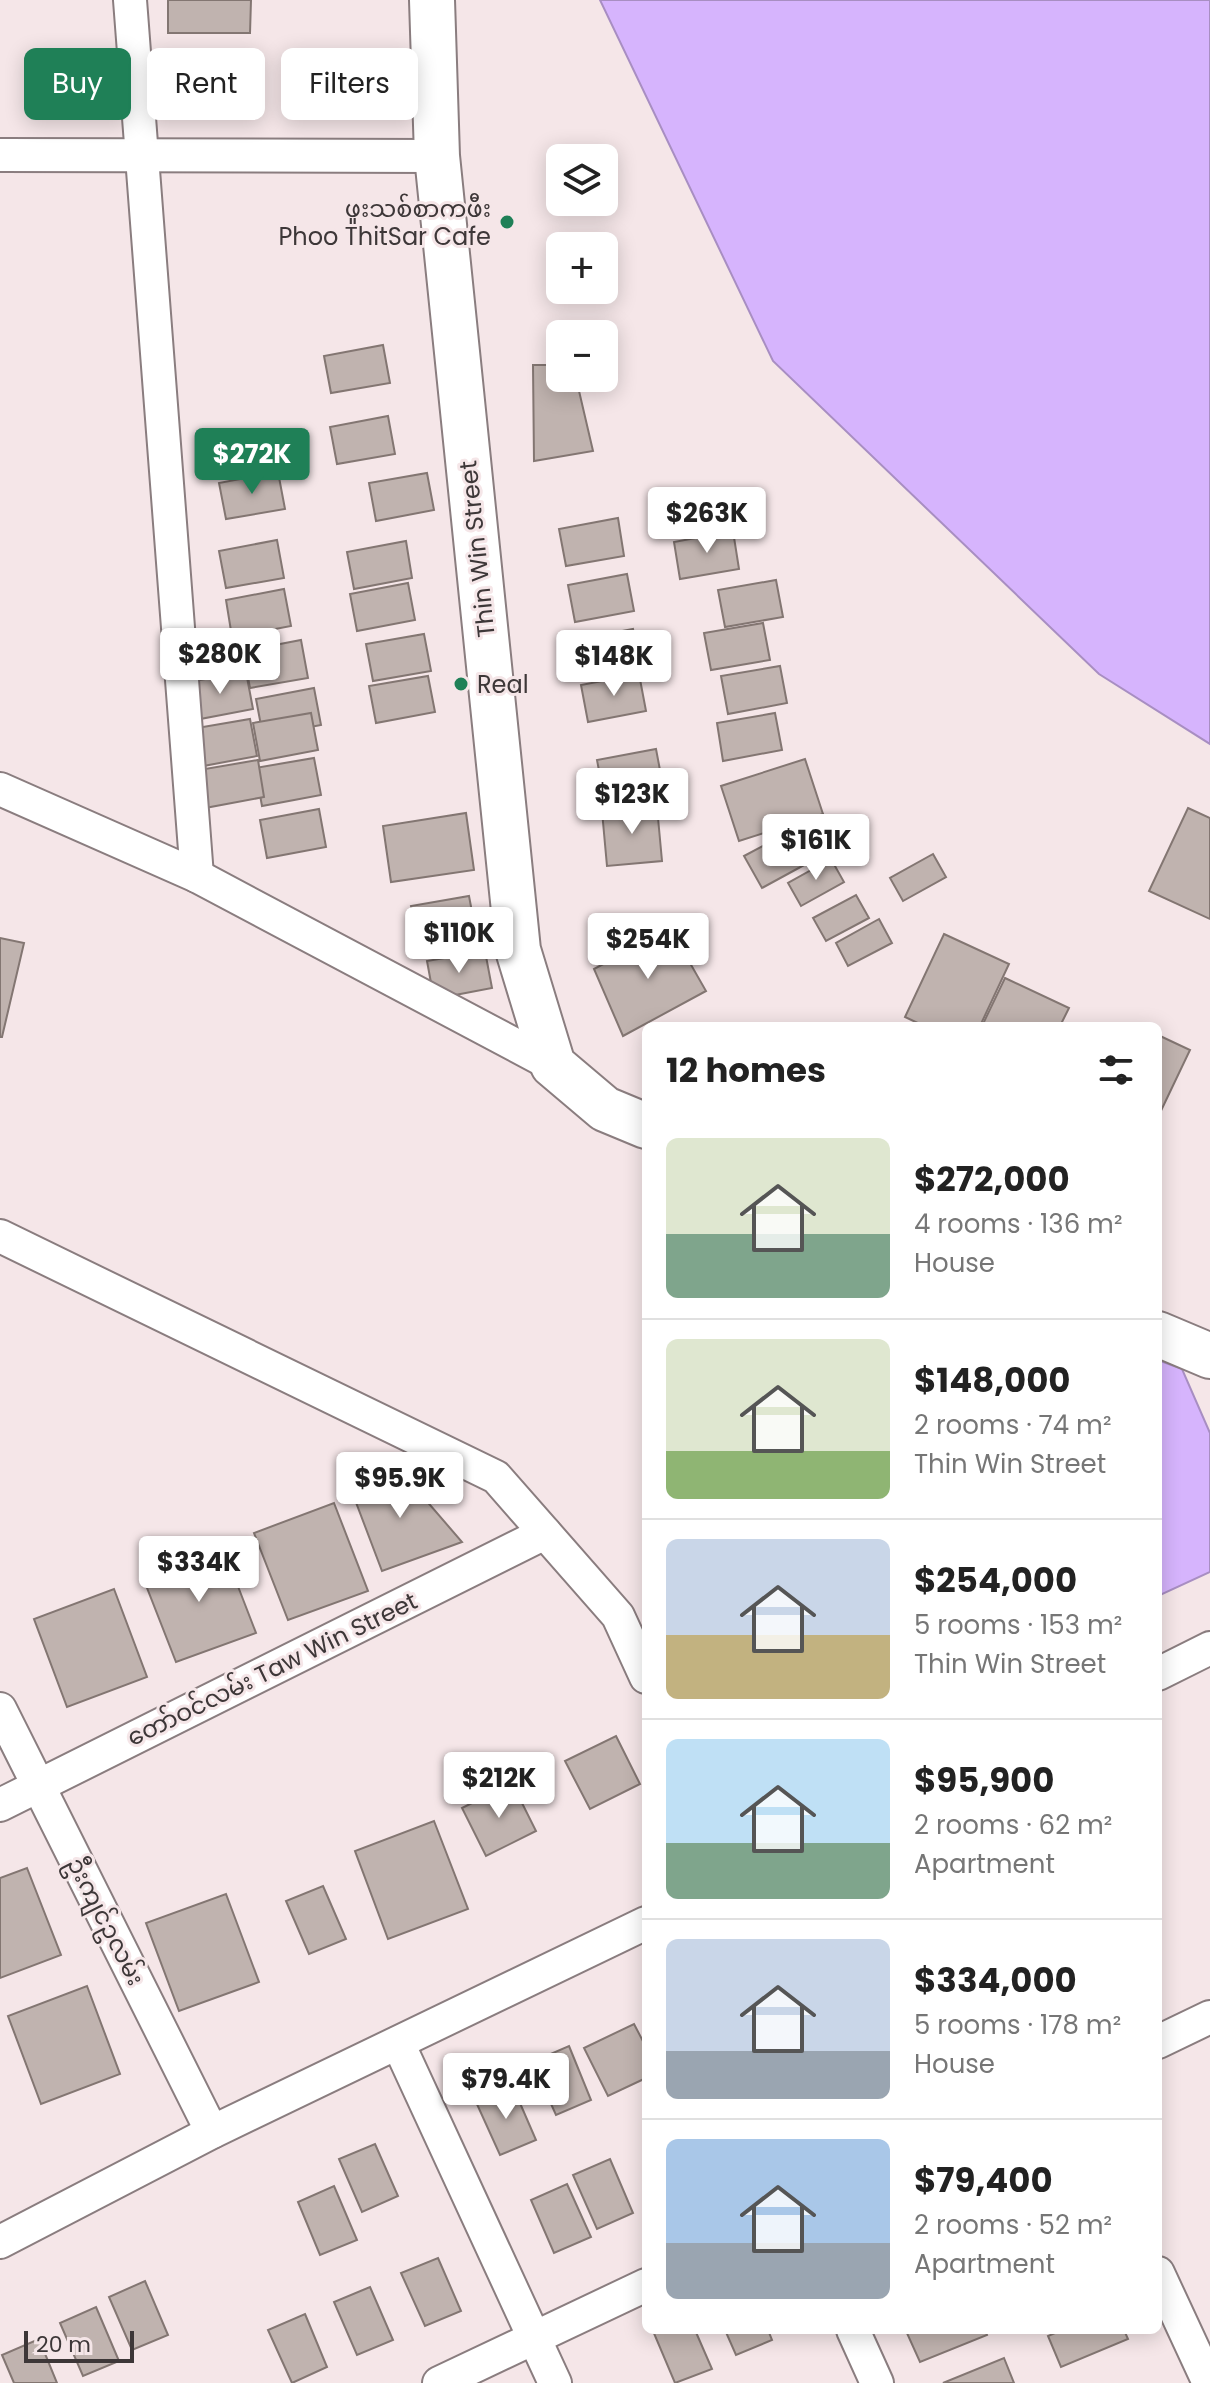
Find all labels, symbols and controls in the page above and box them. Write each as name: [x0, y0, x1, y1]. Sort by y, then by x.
chip: Buy: [24, 48, 131, 120]
chip: Rent: [147, 48, 265, 120]
chip: Filters: [281, 48, 418, 120]
map controls: [546, 144, 618, 392]
button: layers: [546, 144, 618, 216]
place label: ဖူးသစ်စာကဖီး Phoo ThitSar Cafe: [278, 192, 491, 253]
marker: ဖူးသစ်စာကဖီး Phoo ThitSar Cafe: [498, 213, 516, 231]
button: +: [546, 232, 618, 304]
button: −: [546, 320, 618, 392]
pin: $272K: [196, 428, 308, 496]
text: $272K: [213, 436, 291, 472]
street label: Thin Win Street: [451, 459, 503, 639]
pin: $263K: [651, 487, 763, 555]
text: $263K: [666, 495, 748, 531]
pin: $280K: [164, 628, 276, 696]
pin: $148K: [558, 630, 670, 698]
text: $280K: [178, 636, 262, 672]
text: $148K: [574, 638, 654, 674]
place label: Real: [477, 668, 529, 701]
marker: Real: [452, 675, 470, 693]
pin: $123K: [576, 768, 688, 836]
text: $123K: [594, 776, 670, 812]
pin: $161K: [760, 814, 872, 882]
text: $161K: [780, 822, 852, 858]
pin: $110K: [403, 907, 515, 975]
pin: $254K: [592, 913, 704, 981]
text: $110K: [423, 915, 495, 951]
text: $254K: [606, 921, 690, 957]
text: 12 homes: [666, 1046, 826, 1094]
icon: filters: [1094, 1048, 1138, 1092]
text: $272,000: [914, 1155, 1070, 1203]
icon: home: [730, 1170, 826, 1266]
text: 4 rooms · 136 m²: [914, 1206, 1122, 1242]
text: House: [914, 1245, 995, 1281]
text: $148,000: [914, 1356, 1070, 1404]
icon: home: [730, 1371, 826, 1467]
text: 2 rooms · 74 m²: [914, 1407, 1111, 1443]
text: Thin Win Street: [914, 1446, 1106, 1482]
pin: $95.9K: [335, 1452, 465, 1520]
text: $95.9K: [354, 1460, 446, 1496]
pin: $334K: [143, 1536, 255, 1604]
text: $334K: [157, 1544, 241, 1580]
text: $254,000: [914, 1556, 1077, 1604]
icon: home: [730, 1571, 826, 1667]
street label: တော်ဝင်လမ်း Taw Win Street: [121, 1584, 423, 1754]
text: 5 rooms · 153 m²: [914, 1607, 1122, 1643]
text: Thin Win Street: [914, 1646, 1106, 1682]
pin: $212K: [443, 1752, 555, 1820]
text: $95,900: [914, 1756, 1054, 1804]
text: $212K: [462, 1760, 536, 1796]
icon: home: [730, 1771, 826, 1867]
text: 2 rooms · 62 m²: [914, 1807, 1112, 1843]
text: Apartment: [914, 1846, 1055, 1882]
street label: ဦးကျင်ဥလမ်း: [57, 1851, 153, 1992]
text: $334,000: [914, 1956, 1077, 2004]
icon: home: [730, 1971, 826, 2067]
text: 5 rooms · 178 m²: [914, 2007, 1121, 2043]
text: House: [914, 2046, 995, 2082]
pin: $79.4K: [441, 2053, 571, 2121]
text: $79.4K: [461, 2061, 551, 2097]
text: $79,400: [914, 2156, 1053, 2204]
icon: home: [730, 2171, 826, 2267]
text: 2 rooms · 52 m²: [914, 2207, 1112, 2243]
text: Apartment: [914, 2246, 1055, 2282]
scale bar: [24, 2327, 134, 2363]
text: 20 m: [36, 2329, 91, 2360]

